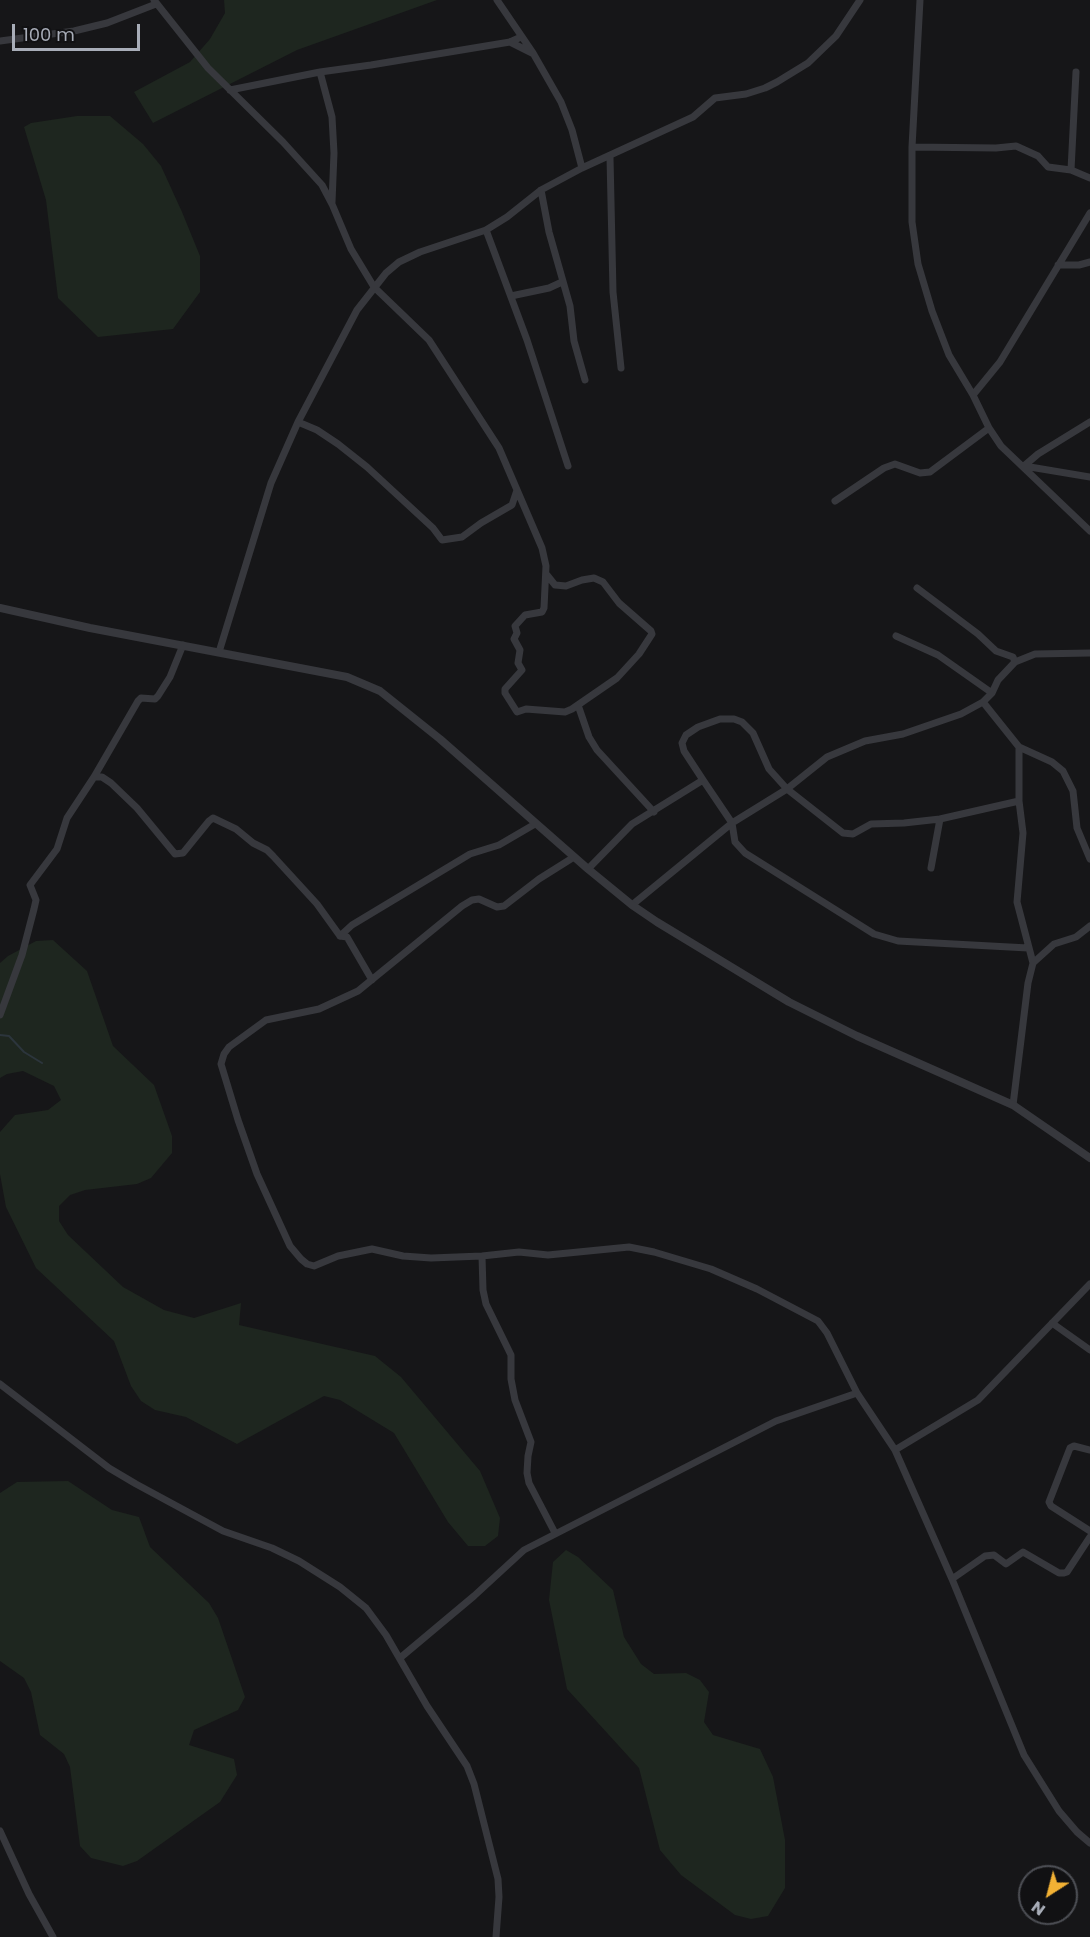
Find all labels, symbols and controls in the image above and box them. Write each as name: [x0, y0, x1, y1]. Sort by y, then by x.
scale bar: [15, 12, 142, 50]
text: 100 m: [23, 22, 75, 47]
north arrow: [1018, 1865, 1078, 1925]
text: N: [1027, 1896, 1050, 1921]

